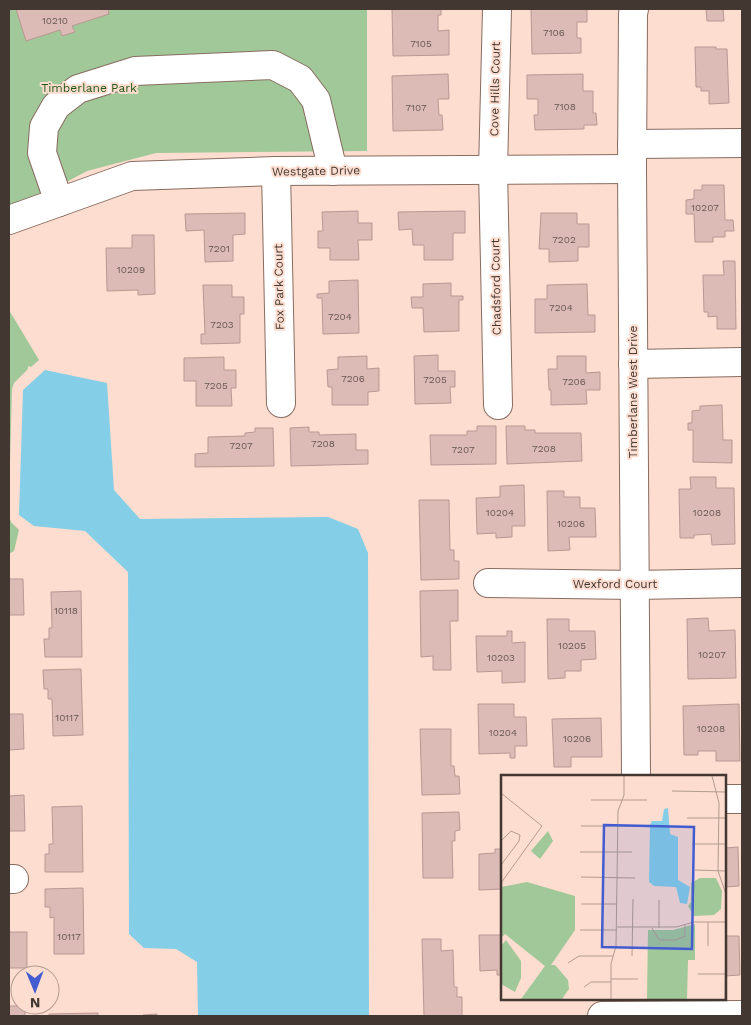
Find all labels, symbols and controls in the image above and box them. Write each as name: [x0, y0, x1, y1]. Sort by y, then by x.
house number: 10210: [42, 15, 68, 26]
house number: 7106: [543, 27, 565, 38]
house number: 7105: [410, 38, 432, 49]
street label: Cove Hills Court: [487, 41, 503, 137]
park label: Timberlane Park: [41, 81, 137, 95]
house number: 7108: [554, 101, 576, 112]
house number: 7107: [405, 102, 427, 113]
street label: Westgate Drive: [272, 163, 360, 179]
house number: 10207: [691, 202, 719, 213]
house number: 7202: [552, 234, 576, 245]
street label: Chadsford Court: [488, 238, 504, 336]
house number: 7201: [208, 243, 230, 254]
street label: Fox Park Court: [271, 244, 287, 330]
house number: 10209: [117, 264, 145, 275]
house number: 7204: [549, 302, 573, 313]
house number: 7204: [328, 311, 352, 322]
house number: 7203: [210, 319, 234, 330]
street label: Timberlane West Drive: [626, 325, 640, 459]
house number: 7206: [341, 373, 365, 384]
house number: 7205: [423, 374, 447, 385]
house number: 7206: [562, 376, 586, 387]
house number: 7205: [204, 380, 228, 391]
house number: 7208: [311, 438, 335, 449]
house number: 7207: [229, 440, 253, 451]
house number: 7208: [532, 443, 556, 454]
house number: 7207: [451, 444, 475, 455]
house number: 10204: [486, 507, 514, 518]
house number: 10208: [693, 507, 721, 518]
house number: 10206: [557, 518, 585, 529]
street label: Wexford Court: [573, 577, 657, 591]
house number: 10118: [54, 605, 78, 616]
house number: 10205: [558, 640, 586, 651]
house number: 10207: [698, 649, 726, 660]
house number: 10203: [487, 652, 515, 663]
house number: 10117: [55, 712, 79, 723]
house number: 10208: [697, 723, 725, 734]
house number: 10204: [489, 727, 517, 738]
house number: 10206: [563, 733, 591, 744]
inset map: [501, 775, 726, 1000]
house number: 10117: [57, 931, 81, 942]
north arrow: [10, 965, 60, 1015]
text: N: [30, 995, 41, 1011]

